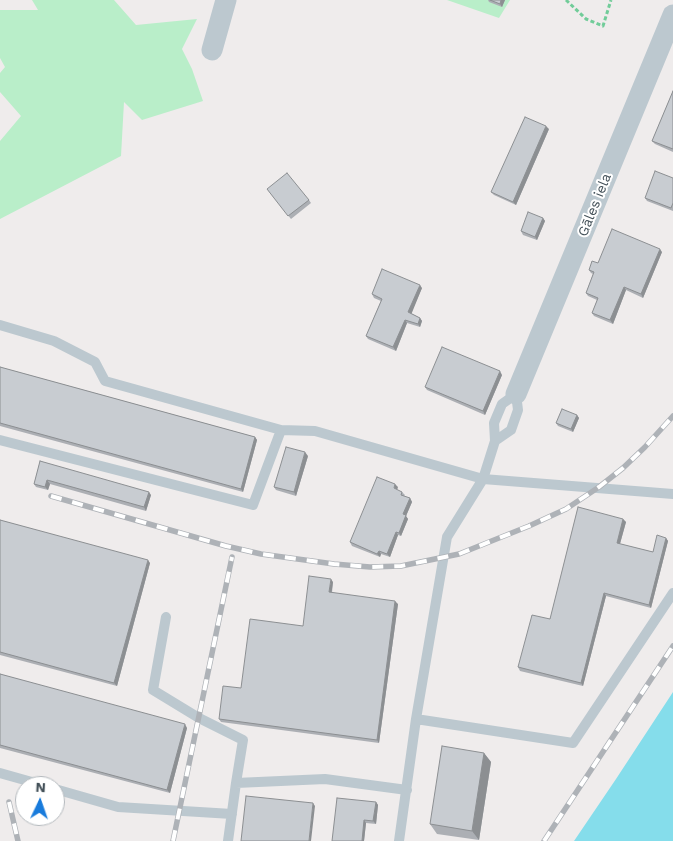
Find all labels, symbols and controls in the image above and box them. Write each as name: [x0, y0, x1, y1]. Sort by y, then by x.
street label: Gāles iela: [575, 171, 615, 239]
north arrow: [15, 776, 65, 826]
text: N: [35, 779, 46, 795]

